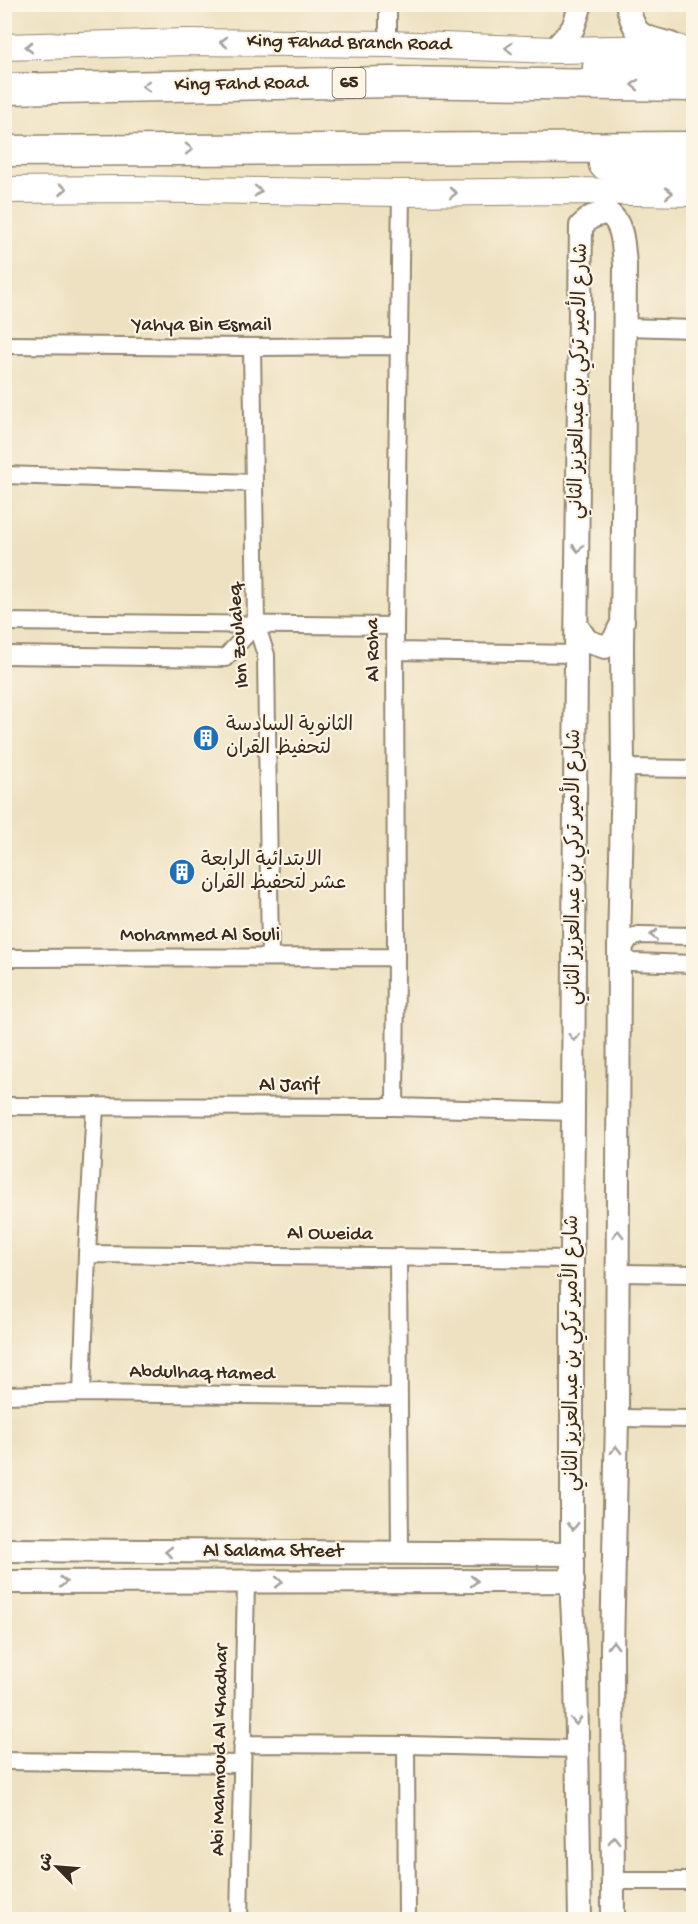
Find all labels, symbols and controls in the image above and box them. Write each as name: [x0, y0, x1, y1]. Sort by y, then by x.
street label: King Fahad Branch Road: [247, 31, 454, 57]
one-way arrow: [220, 36, 229, 48]
one-way arrow: [25, 41, 34, 53]
one-way arrow: [505, 42, 514, 55]
road number: 65: [332, 68, 366, 98]
street label: King Fahd Road: [174, 72, 310, 98]
one-way arrow: [631, 79, 640, 92]
one-way arrow: [142, 80, 151, 93]
one-way arrow: [184, 143, 193, 156]
one-way arrow: [58, 183, 67, 196]
one-way arrow: [253, 185, 262, 197]
one-way arrow: [448, 186, 457, 199]
one-way arrow: [664, 187, 673, 199]
street label: شارع الأمير تركي بن عبدالعزيز الثاني: [561, 243, 597, 519]
street label: Yahya Bin Esmail: [130, 315, 272, 338]
one-way arrow: [572, 544, 584, 553]
street label: Ibn Zoulaleq: [224, 580, 256, 689]
street label: Al Roha: [362, 617, 386, 682]
place label: الثانوية السادسة لتحفيظ القران: [226, 714, 353, 761]
building icon: الثانوية السادسة لتحفيظ القران: [191, 723, 221, 753]
street label: شارع الأمير تركي بن عبدالعزيز الثاني: [559, 729, 590, 1005]
place label: الابتدائية الرابعة عشر لتحفيظ القران: [201, 849, 346, 896]
building icon: الابتدائية الرابعة عشر لتحفيظ القران: [167, 857, 197, 887]
street label: Mohammed Al Souli: [120, 925, 280, 948]
one-way arrow: [649, 929, 658, 942]
one-way arrow: [568, 1033, 580, 1042]
street label: Al Jarif: [259, 1075, 321, 1098]
street label: شارع الأمير تركي بن عبدالعزيز الثاني: [557, 1215, 588, 1491]
street label: Al Oweida: [287, 1223, 374, 1247]
one-way arrow: [612, 1230, 624, 1239]
street label: Abdulhaq Hamed: [129, 1361, 277, 1387]
one-way arrow: [610, 1446, 623, 1455]
one-way arrow: [567, 1522, 579, 1531]
street label: Al Salama Street: [203, 1541, 345, 1564]
one-way arrow: [164, 1545, 173, 1558]
one-way arrow: [469, 1575, 478, 1587]
one-way arrow: [58, 1576, 67, 1588]
one-way arrow: [274, 1576, 283, 1588]
one-way arrow: [606, 1641, 619, 1650]
street label: Abi Mahmoud Al Khadhar: [208, 1642, 234, 1856]
one-way arrow: [570, 1717, 583, 1726]
one-way arrow: [608, 1836, 620, 1845]
north arrow: [27, 1837, 87, 1897]
text: ش: [34, 1850, 59, 1874]

